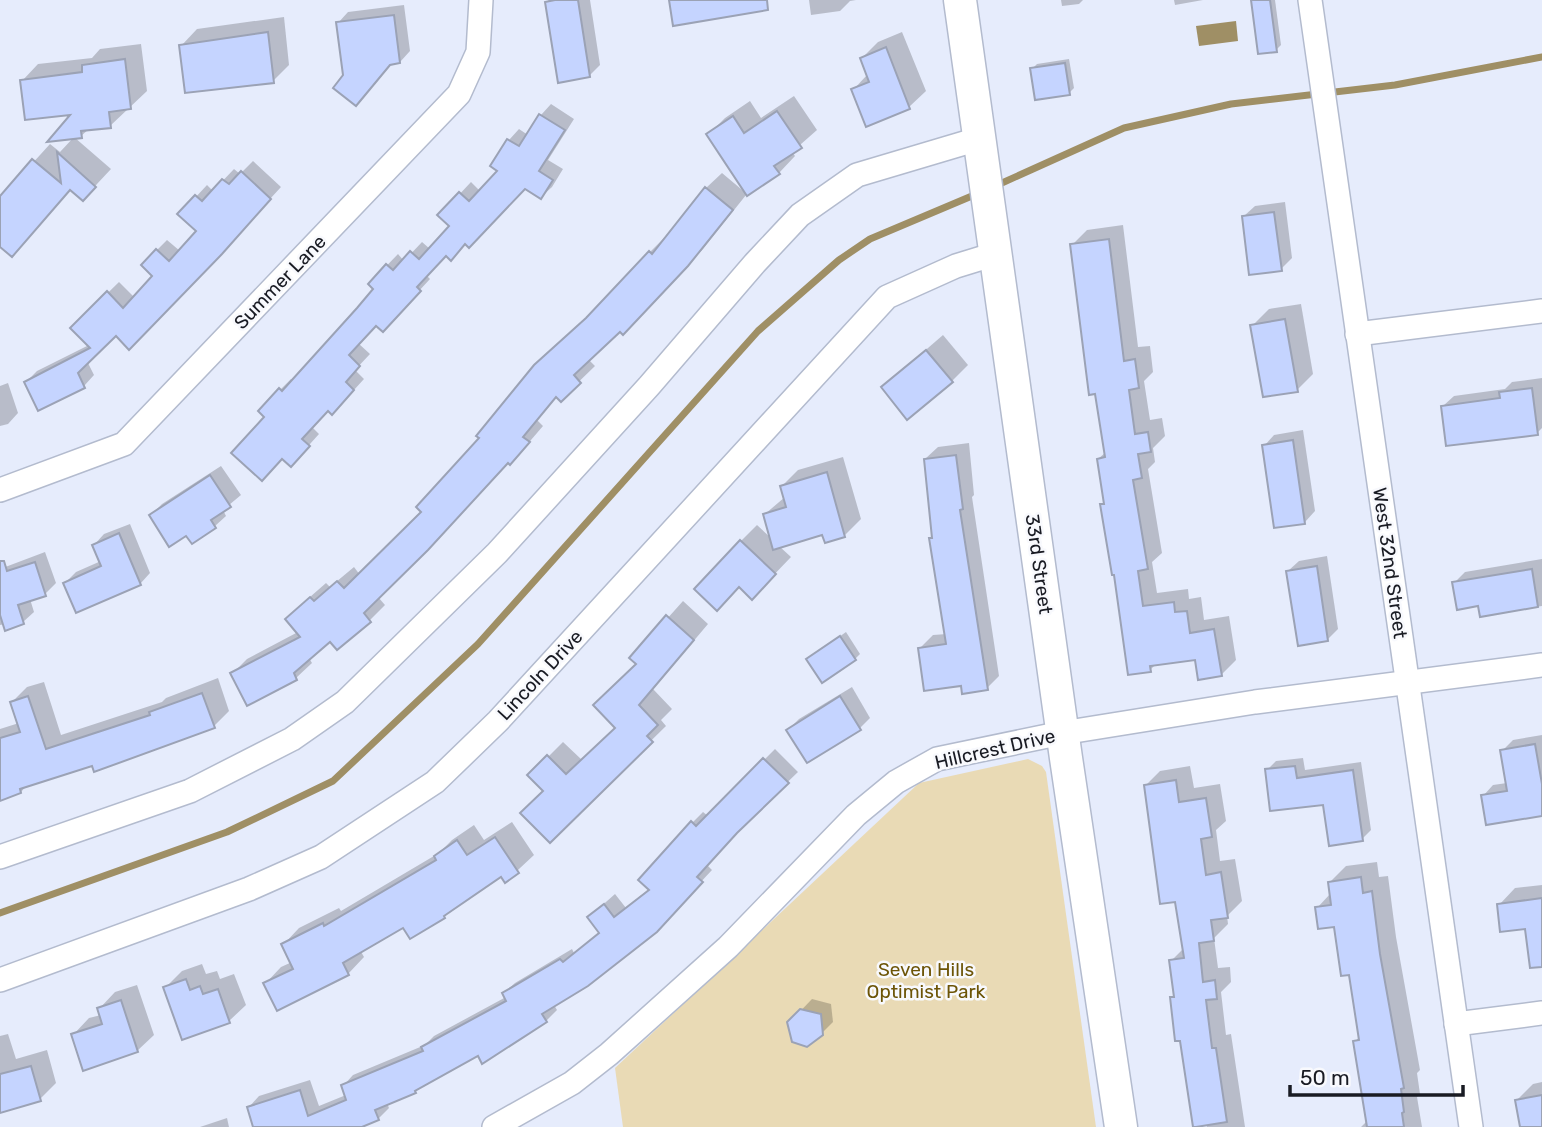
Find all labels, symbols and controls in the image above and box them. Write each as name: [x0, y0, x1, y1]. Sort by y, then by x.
street label: Summer Lane: [229, 230, 331, 334]
street label: West 32nd Street: [1368, 486, 1412, 641]
street label: 33rd Street: [1021, 513, 1057, 616]
street label: Lincoln Drive: [492, 625, 588, 725]
street label: Hillcrest Drive: [932, 724, 1058, 774]
park label: Seven Hills Optimist Park: [867, 958, 986, 1003]
scale bar: [1290, 1054, 1463, 1098]
text: 50 m: [1300, 1065, 1350, 1090]

